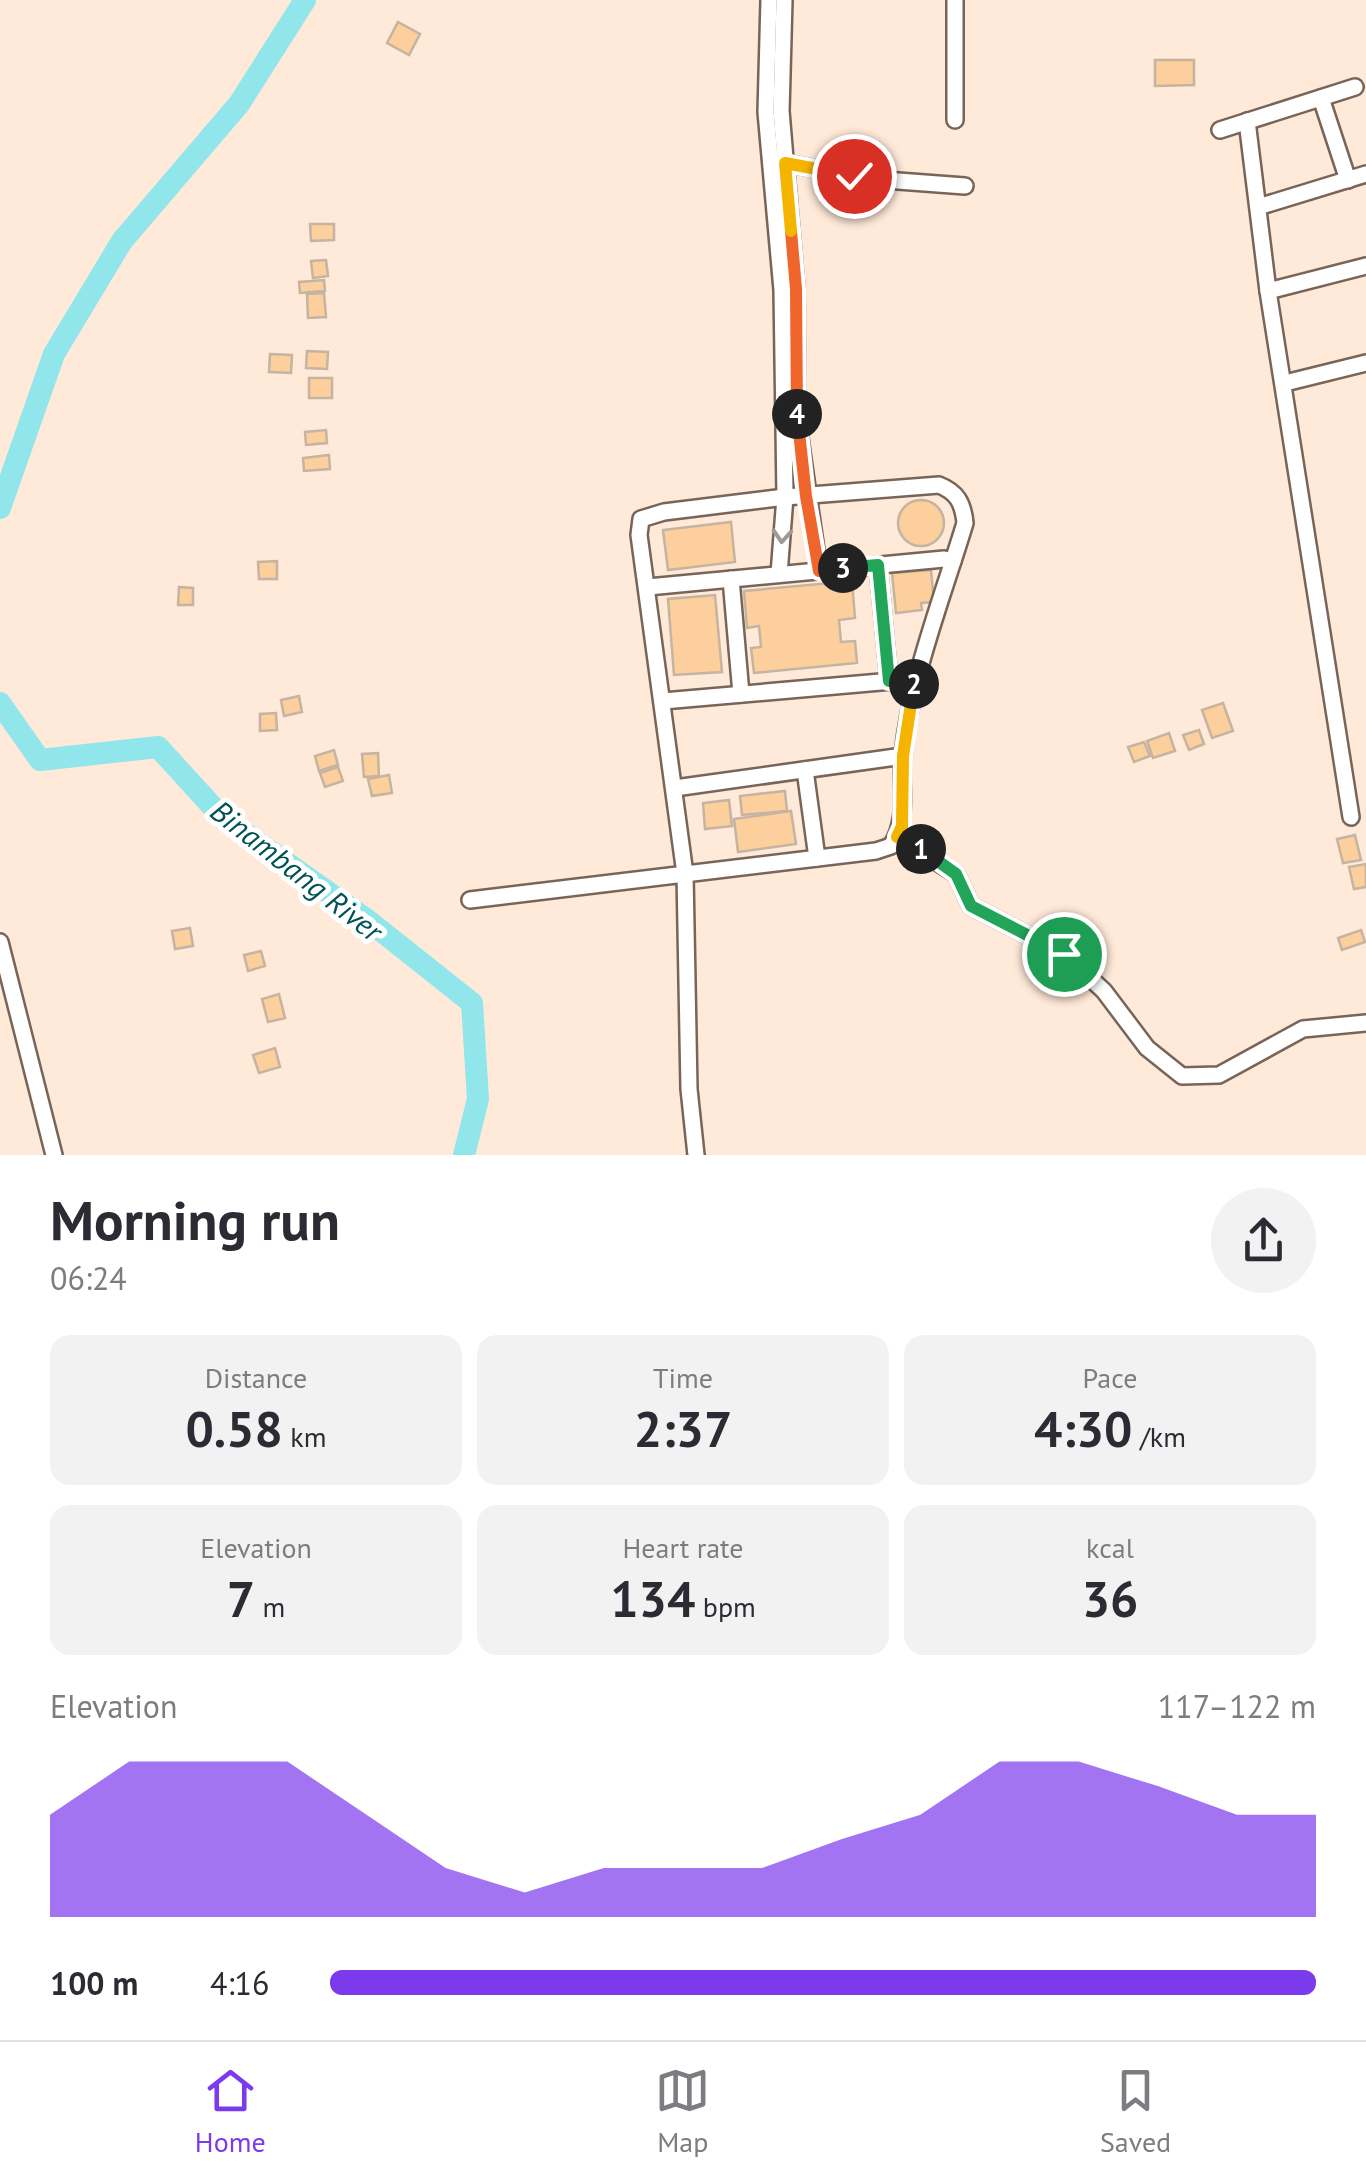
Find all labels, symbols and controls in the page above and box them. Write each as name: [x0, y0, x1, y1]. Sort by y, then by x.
pin: [812, 134, 897, 219]
icon: check: [827, 149, 882, 204]
pin: 4: [772, 389, 822, 439]
text: 4: [789, 395, 805, 432]
one-way arrow: [772, 528, 793, 544]
pin: 3: [818, 543, 868, 593]
text: 3: [835, 549, 851, 586]
pin: 2: [889, 659, 939, 709]
text: 2: [906, 665, 922, 702]
water label: Binambang River: [203, 791, 393, 951]
pin: 1: [896, 824, 946, 874]
text: 1: [913, 830, 929, 867]
pin: [1022, 912, 1107, 997]
icon: arrive: [1037, 927, 1092, 982]
text: Morning run: [50, 1184, 340, 1255]
button: share: [1211, 1188, 1316, 1293]
text: 06:24: [50, 1257, 127, 1299]
text: Distance: [205, 1359, 307, 1396]
text: Time: [653, 1359, 713, 1396]
text: Pace: [1083, 1359, 1137, 1396]
text: 0.58: [186, 1396, 283, 1461]
text: 2:37: [634, 1396, 732, 1461]
text: 4:30: [1034, 1396, 1132, 1461]
text: km: [283, 1418, 326, 1455]
text: /km: [1132, 1418, 1186, 1455]
text: Elevation: [200, 1529, 312, 1566]
text: Heart rate: [622, 1529, 744, 1566]
text: kcal: [1086, 1529, 1134, 1566]
text: 7: [227, 1566, 255, 1631]
text: 134: [610, 1566, 695, 1631]
text: 36: [1082, 1566, 1138, 1631]
text: m: [255, 1588, 285, 1625]
text: bpm: [695, 1588, 756, 1625]
text: Elevation: [50, 1685, 177, 1727]
text: 117–122 m: [1158, 1685, 1316, 1727]
text: 100 m: [50, 1962, 138, 2004]
text: 4:16: [210, 1962, 269, 2004]
tab: Home: [195, 2063, 266, 2160]
tab: Map: [655, 2063, 710, 2160]
tab: Saved: [1100, 2063, 1171, 2160]

